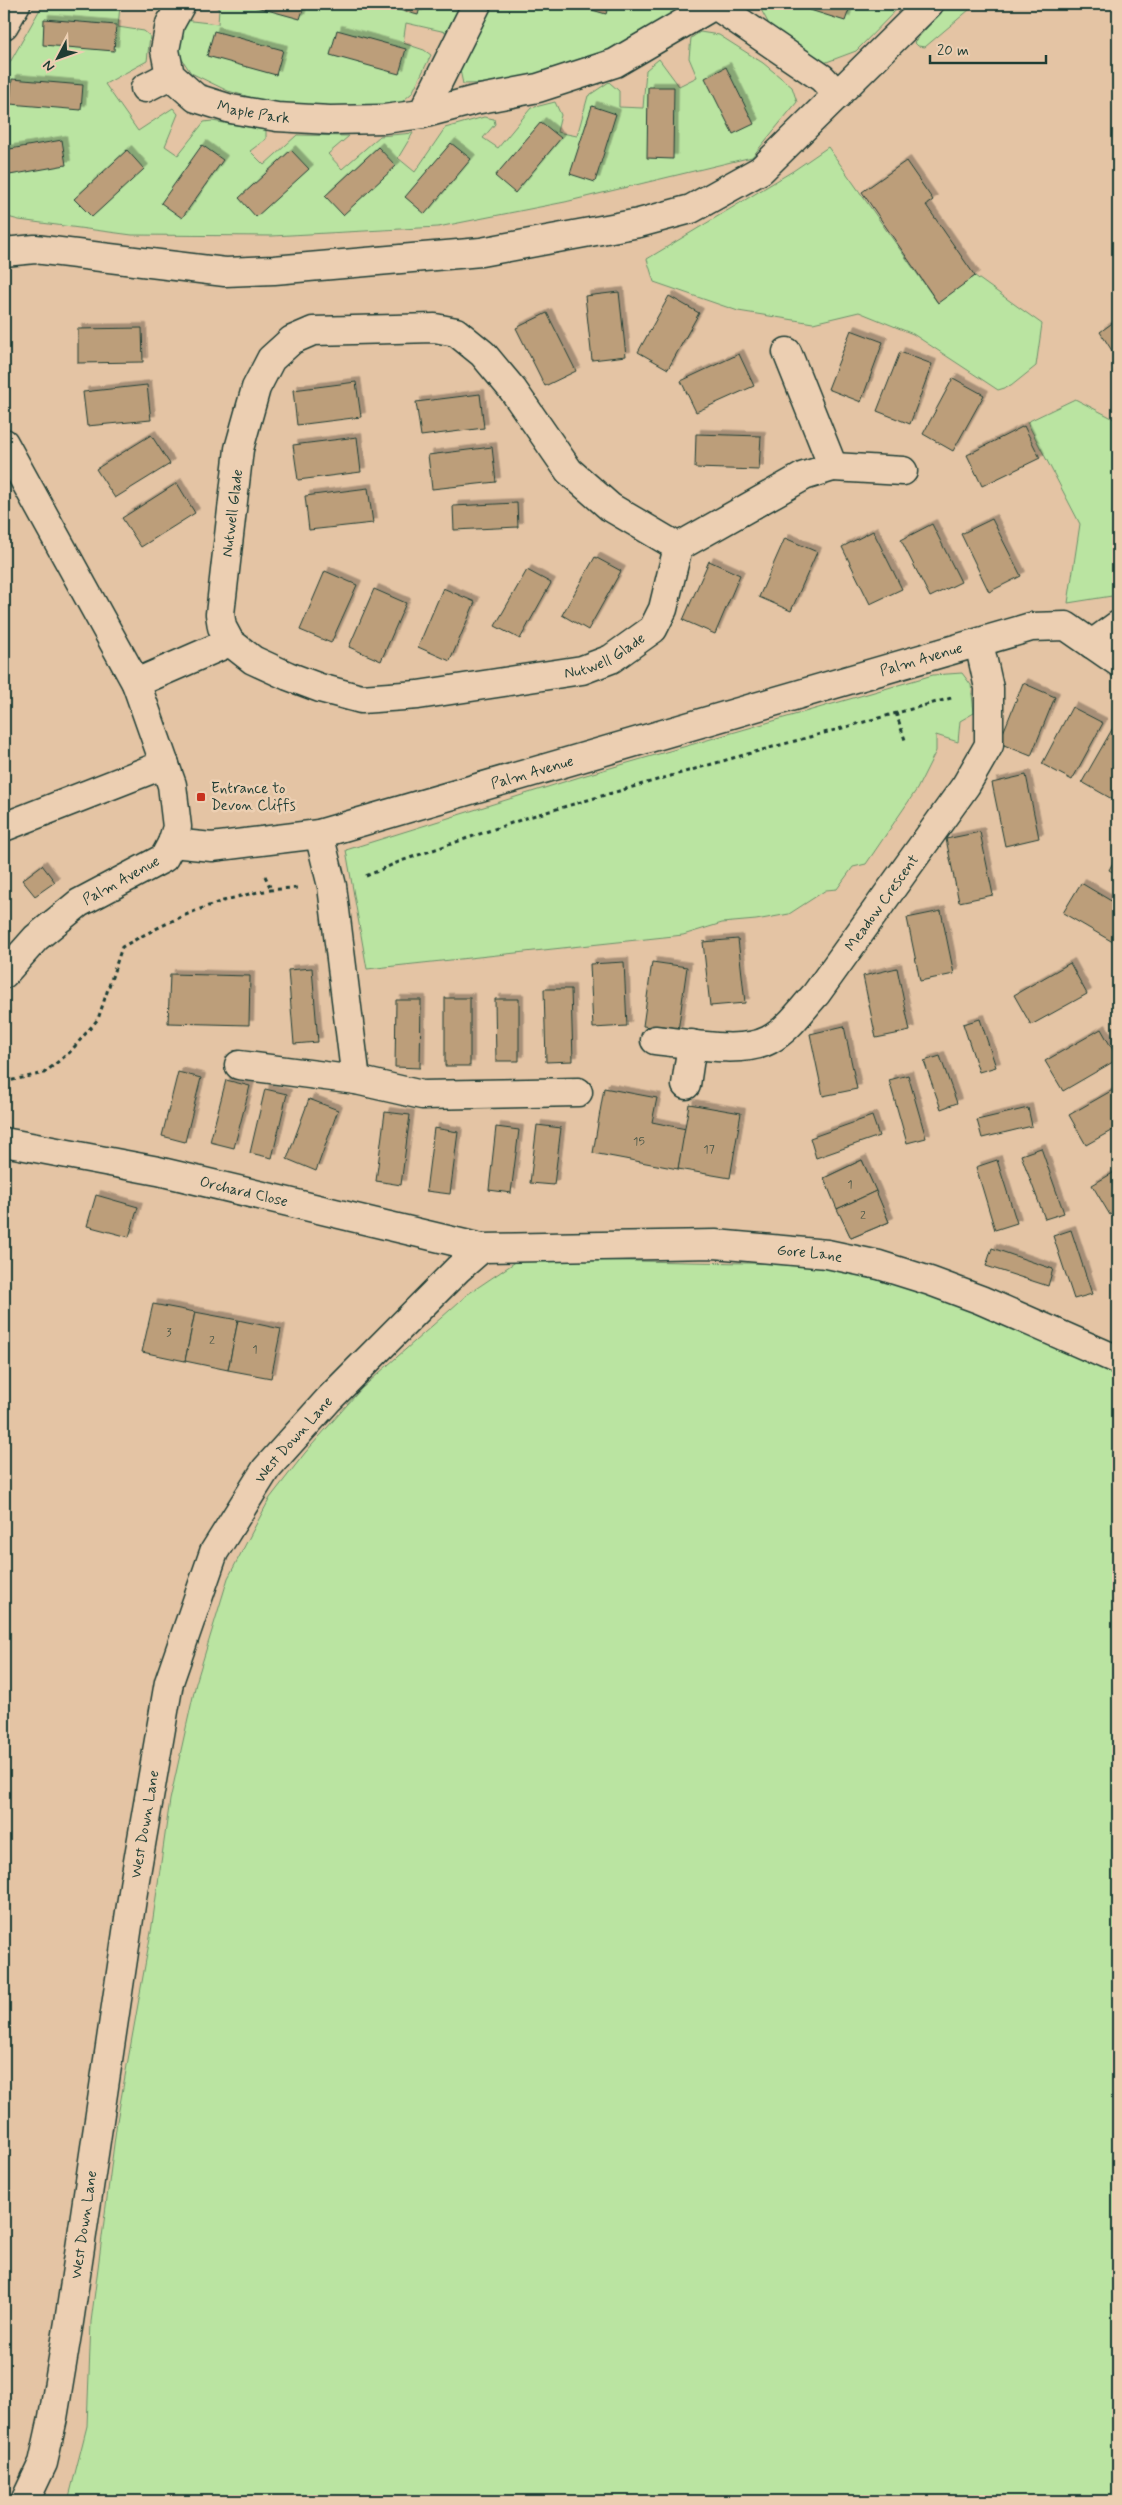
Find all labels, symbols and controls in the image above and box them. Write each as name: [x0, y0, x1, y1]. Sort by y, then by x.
north arrow: [32, 32, 82, 82]
scale bar: [930, 32, 1046, 64]
text: 20 m: [937, 41, 969, 61]
text: N: [39, 56, 59, 75]
street label: Maple Park: [215, 96, 290, 129]
street label: Nutwell Glade: [218, 468, 248, 558]
street label: Nutwell Glade: [563, 629, 650, 684]
street label: Palm Avenue: [878, 638, 965, 681]
street label: Palm Avenue: [489, 751, 576, 795]
place label: Entrance to Devon Cliffs: [211, 779, 296, 816]
marker: Entrance to Devon Cliffs: [195, 791, 207, 803]
street label: Palm Avenue: [79, 851, 164, 910]
street label: Meadow Crescent: [841, 851, 924, 956]
house number: 15: [633, 1134, 645, 1150]
house number: 17: [703, 1142, 715, 1158]
street label: Orchard Close: [198, 1172, 290, 1213]
house number: 1: [847, 1177, 853, 1193]
house number: 2: [860, 1208, 866, 1224]
street label: Gore Lane: [776, 1241, 844, 1268]
house number: 3: [166, 1325, 172, 1341]
house number: 2: [209, 1333, 215, 1349]
house number: 1: [252, 1342, 258, 1358]
street label: West Down Lane: [251, 1392, 338, 1487]
street label: West Down Lane: [126, 1769, 165, 1880]
street label: West Down Lane: [67, 2169, 102, 2280]

